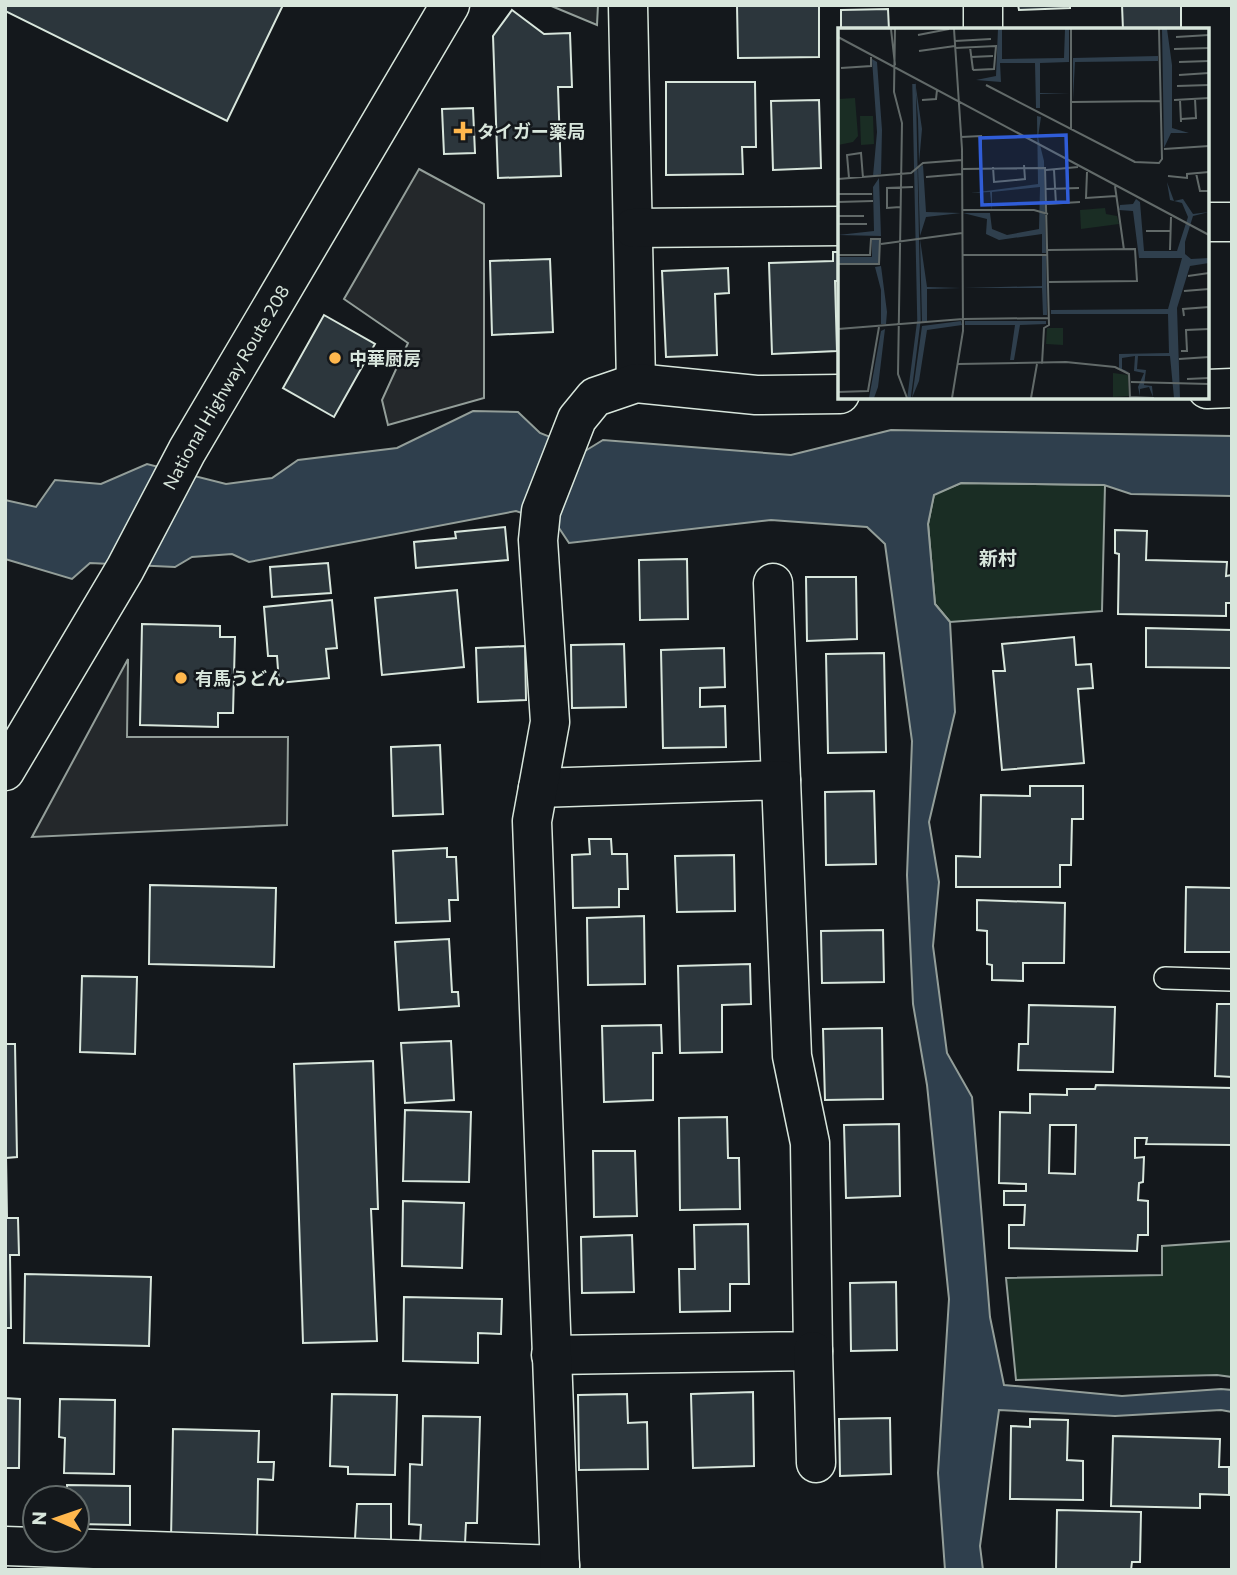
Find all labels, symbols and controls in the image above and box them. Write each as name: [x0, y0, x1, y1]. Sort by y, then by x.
inset map: [838, 28, 1209, 399]
place label: タイガー薬局: [477, 120, 585, 142]
marker: タイガー薬局: [455, 123, 471, 139]
street label: National Highway Route 208: [158, 281, 294, 493]
place label: 中華厨房: [349, 347, 421, 369]
marker: 中華厨房: [327, 350, 343, 366]
district label: 新村: [979, 546, 1017, 569]
place label: 有馬うどん: [195, 667, 285, 689]
marker: 有馬うどん: [173, 670, 189, 686]
north arrow: [21, 1484, 91, 1554]
text: N: [27, 1511, 50, 1526]

